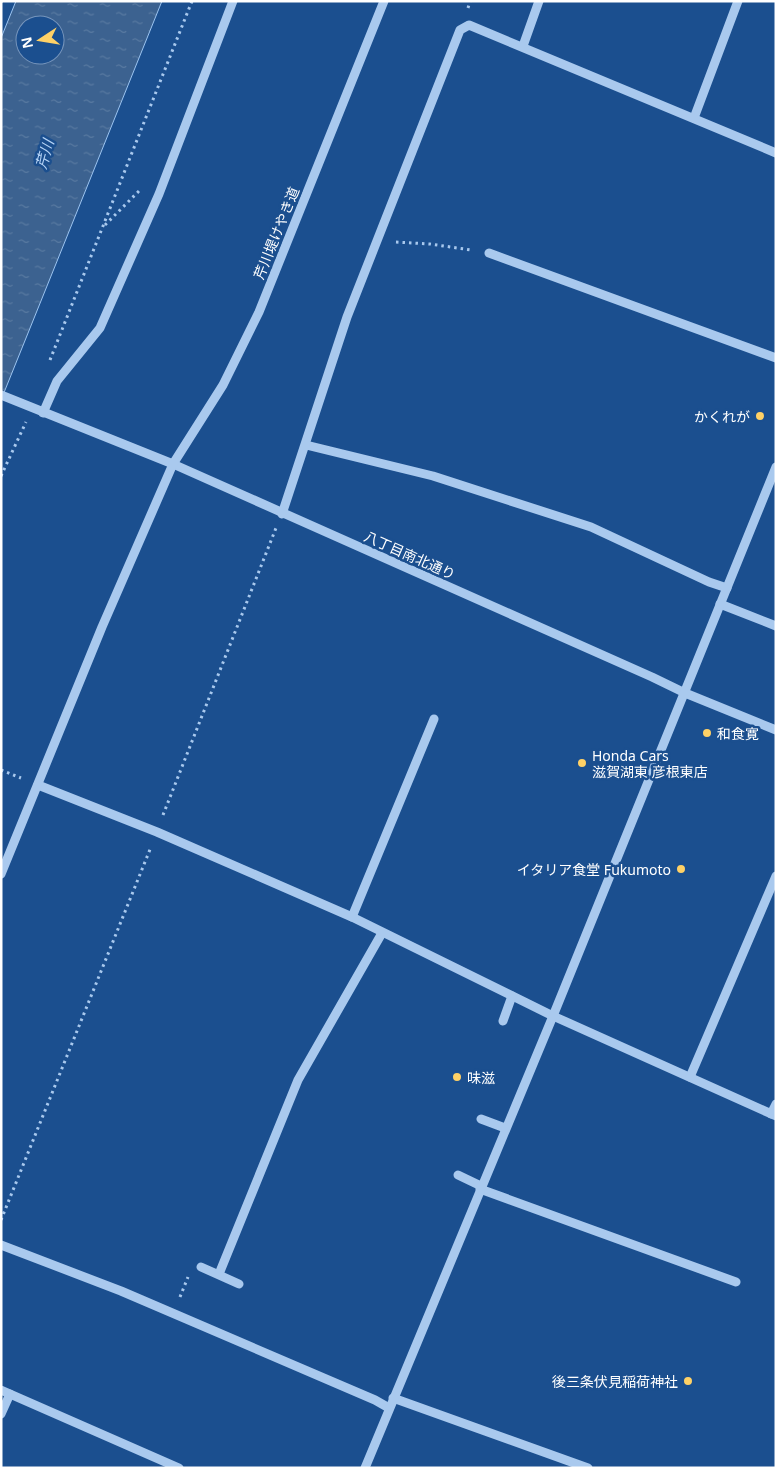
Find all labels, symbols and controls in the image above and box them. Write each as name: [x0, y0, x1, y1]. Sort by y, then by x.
north arrow: [15, 15, 65, 65]
text: N: [16, 35, 37, 50]
water label: 芹川: [30, 135, 58, 171]
street label: 芹川堤けやき道: [249, 184, 303, 282]
place label: かくれが: [694, 407, 750, 426]
marker: かくれが: [754, 410, 766, 422]
street label: 八丁目南北通り: [361, 526, 459, 584]
place label: 和食寛: [717, 724, 759, 743]
marker: 和食寛: [701, 727, 713, 739]
place label: Honda Cars 滋賀湖東 彦根東店: [592, 746, 708, 781]
marker: Honda Cars 滋賀湖東 彦根東店: [576, 757, 588, 769]
place label: イタリア食堂 Fukumoto: [517, 860, 671, 879]
marker: イタリア食堂 Fukumoto: [675, 863, 687, 875]
place label: 味滋: [467, 1068, 495, 1087]
marker: 味滋: [451, 1071, 463, 1083]
place label: 後三条伏見稲荷神社: [552, 1372, 678, 1391]
marker: 後三条伏見稲荷神社: [682, 1375, 694, 1387]

